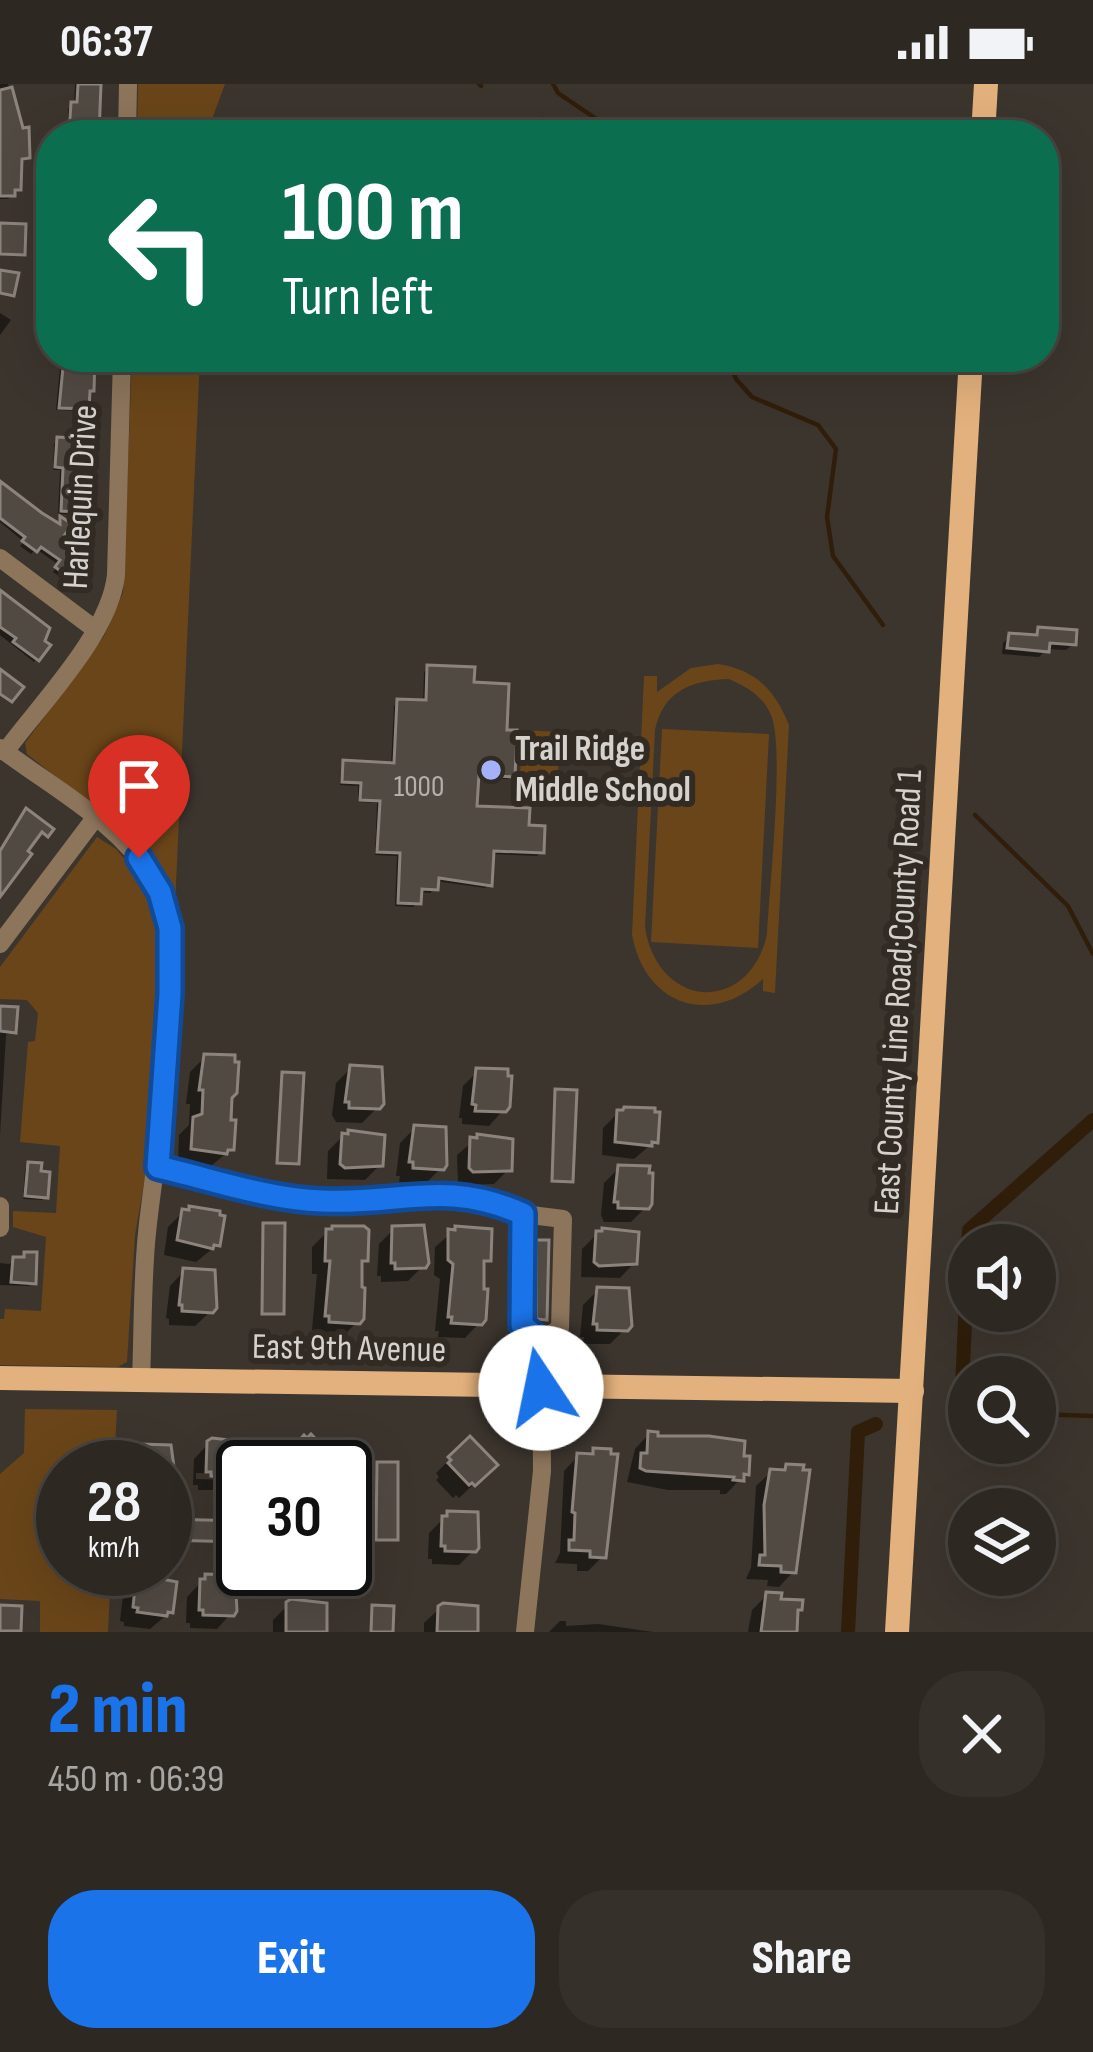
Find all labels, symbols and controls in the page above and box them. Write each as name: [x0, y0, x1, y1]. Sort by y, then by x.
text: 06:37: [60, 15, 152, 70]
text: 100 m: [282, 163, 464, 264]
icon: left: [84, 168, 240, 324]
text: Turn left: [282, 265, 434, 330]
street label: Harlequin Drive: [55, 404, 107, 590]
place label: Trail Ridge Middle School: [515, 728, 691, 812]
pin: [88, 735, 190, 858]
icon: arrive: [106, 753, 172, 819]
marker: Trail Ridge Middle School: [478, 757, 504, 783]
street label: East County Line Road;County Road 1: [866, 768, 932, 1216]
house number: 1000: [394, 769, 444, 805]
map controls: [948, 1224, 1056, 1596]
button: sound: [948, 1224, 1056, 1332]
position arrow: [478, 1325, 604, 1451]
street label: East 9th Avenue: [252, 1326, 446, 1372]
button: search: [948, 1356, 1056, 1464]
speed limit sign: 30: [216, 1440, 372, 1596]
text: 28: [87, 1467, 141, 1539]
button: layers: [948, 1488, 1056, 1596]
text: km/h: [88, 1530, 140, 1566]
text: 2 min: [48, 1667, 188, 1754]
button: close: [919, 1671, 1045, 1797]
text: 450 m · 06:39: [48, 1756, 224, 1803]
button: Exit: [48, 1890, 535, 2028]
button: Share: [559, 1890, 1045, 2028]

